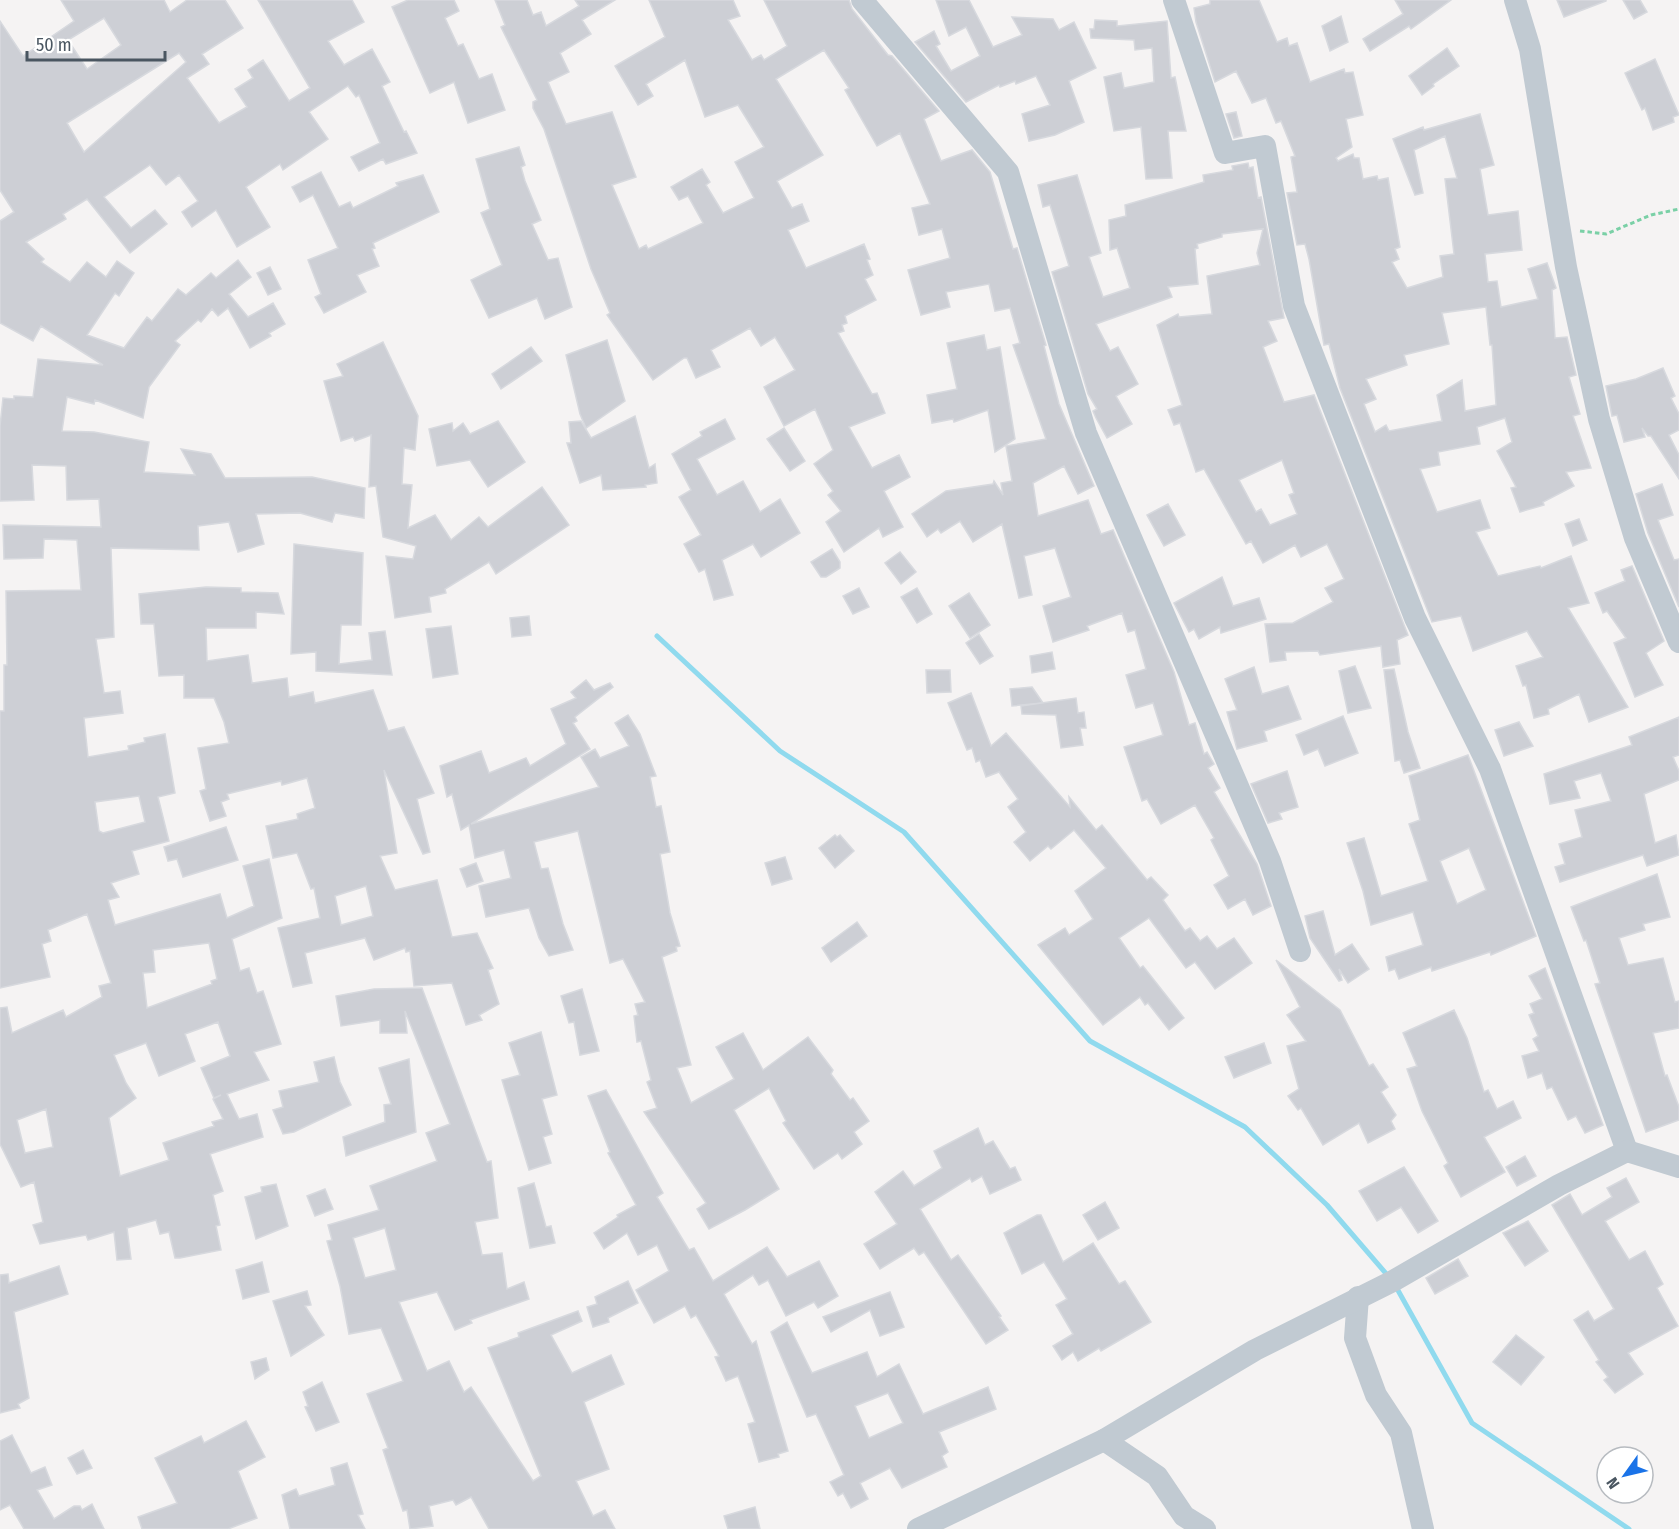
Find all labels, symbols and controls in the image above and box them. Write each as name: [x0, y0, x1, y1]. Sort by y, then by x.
scale bar: [27, 24, 165, 62]
text: 50 m: [36, 34, 72, 56]
north arrow: [1595, 1445, 1655, 1505]
text: N: [1602, 1474, 1624, 1492]

